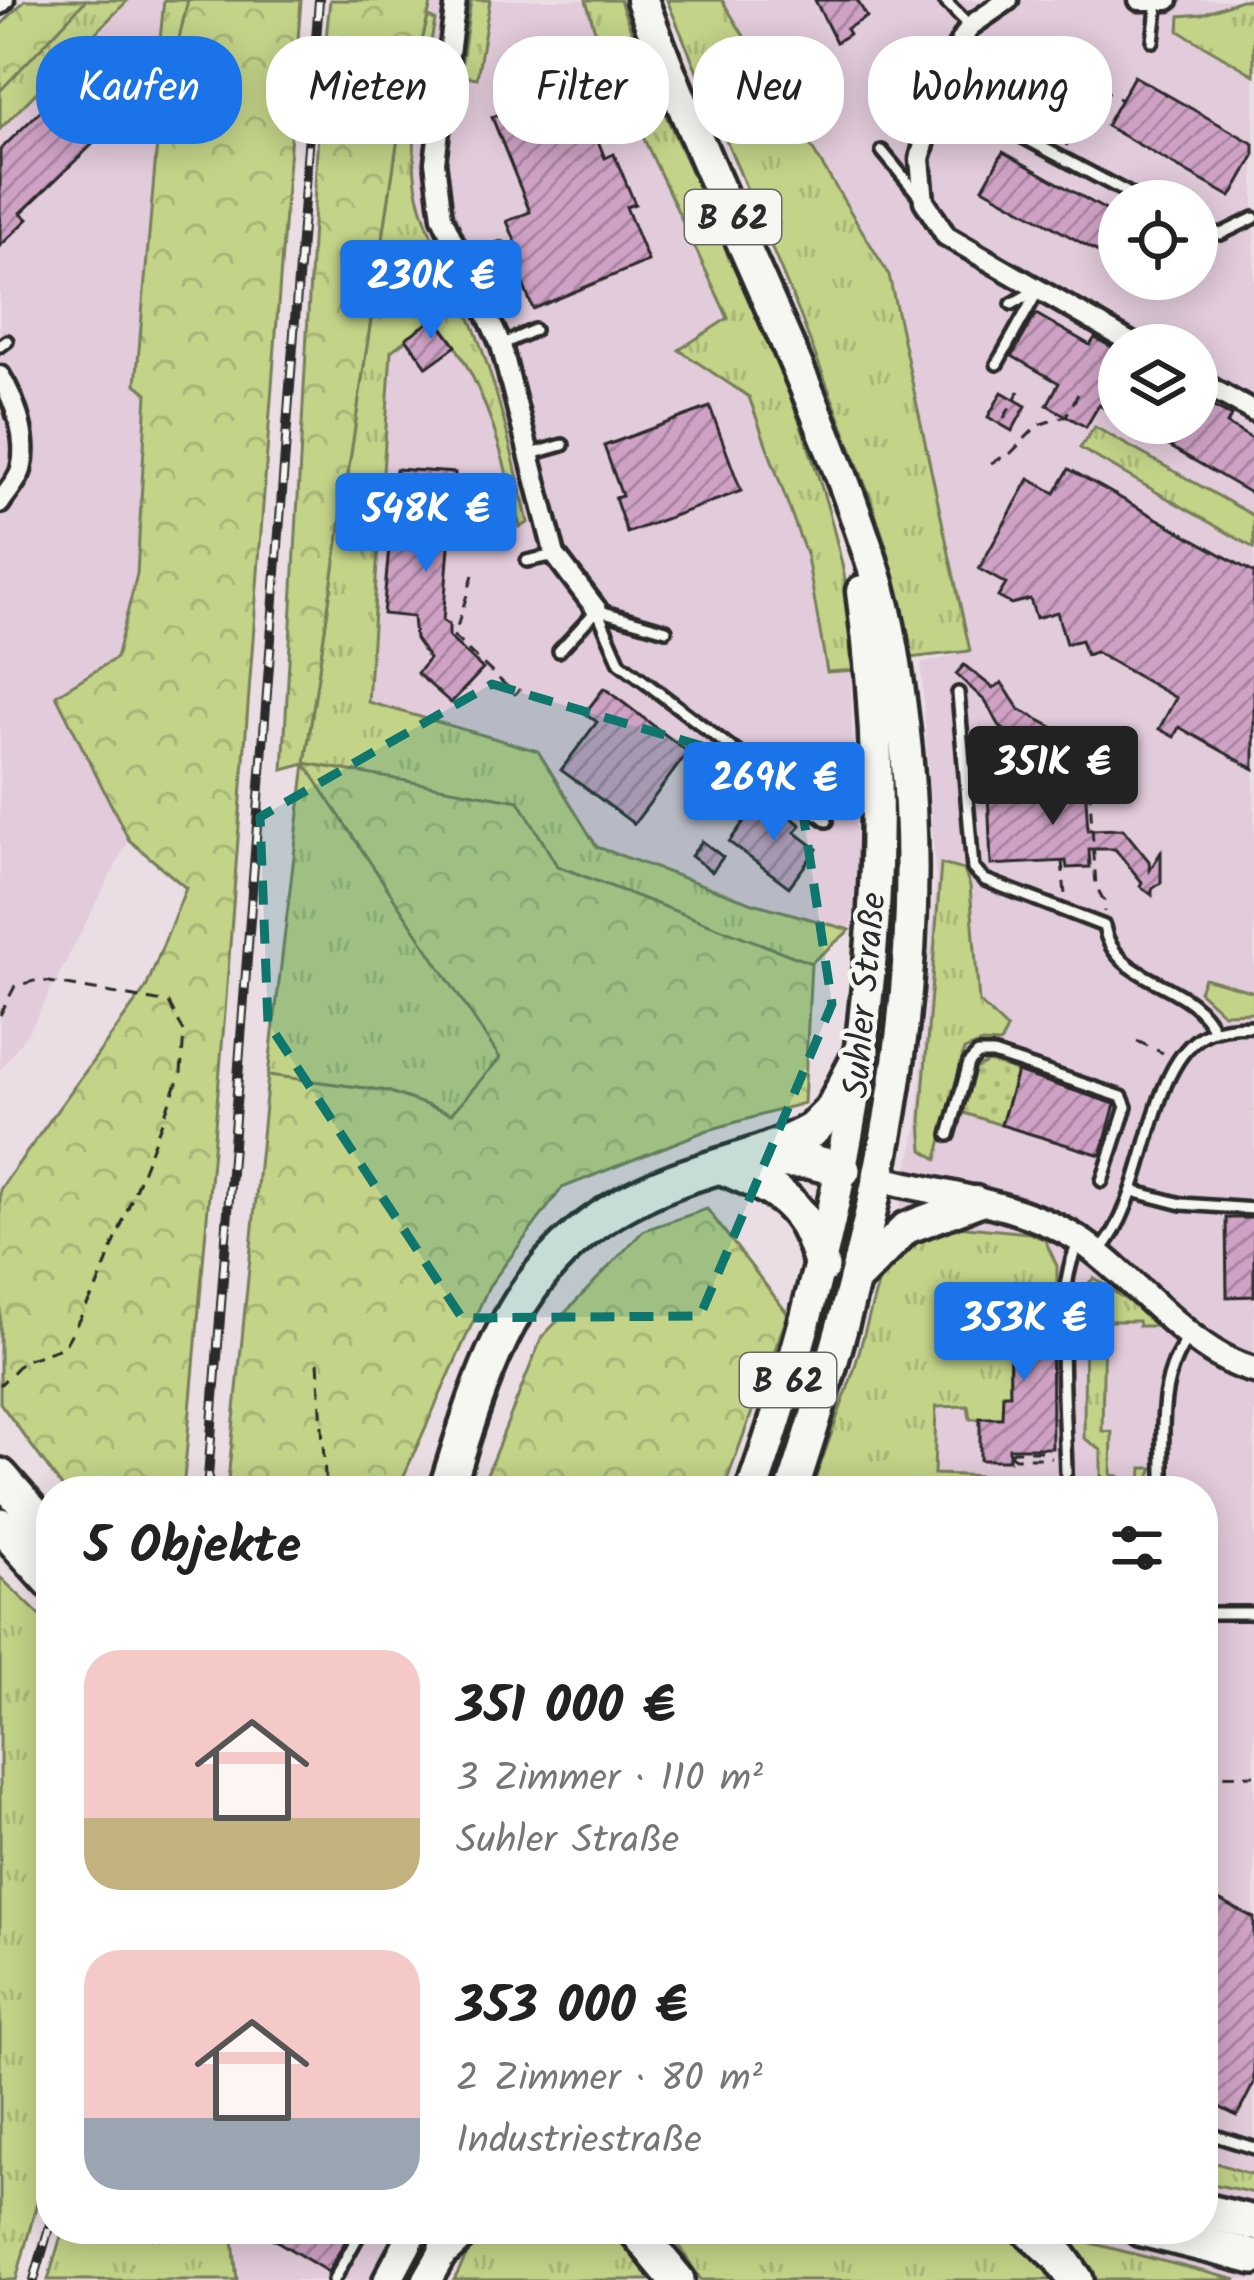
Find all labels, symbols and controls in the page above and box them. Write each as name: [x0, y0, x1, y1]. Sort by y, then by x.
chip: Kaufen: [36, 36, 242, 144]
chip: Mieten: [266, 36, 469, 144]
chip: Filter: [493, 36, 669, 144]
chip: Neu: [693, 36, 844, 144]
chip: Wohnung: [868, 36, 1112, 144]
map controls: [1098, 180, 1218, 444]
button: locate: [1098, 180, 1218, 300]
road number: B 62: [685, 190, 781, 244]
pin: 230K €: [333, 240, 529, 342]
text: 230K €: [367, 248, 495, 310]
button: layers: [1098, 324, 1218, 444]
pin: 548K €: [328, 473, 524, 575]
text: 548K €: [362, 481, 490, 543]
pin: 351K €: [955, 726, 1151, 828]
text: 351K €: [995, 734, 1111, 796]
pin: 269K €: [676, 742, 872, 844]
text: 269K €: [711, 750, 837, 812]
street label: Suhler Straße: [829, 890, 904, 1101]
pin: 353K €: [926, 1282, 1122, 1384]
text: 353K €: [961, 1290, 1087, 1352]
road number: B 62: [740, 1353, 836, 1407]
text: 5 Objekte: [84, 1508, 301, 1589]
icon: filters: [1104, 1515, 1170, 1581]
text: 351 000 €: [456, 1668, 675, 1749]
icon: home: [180, 1698, 324, 1842]
text: 3 Zimmer · 110 m²: [456, 1749, 763, 1811]
text: Suhler Straße: [456, 1811, 679, 1873]
text: 353 000 €: [456, 1968, 688, 2049]
icon: home: [180, 1998, 324, 2142]
text: 2 Zimmer · 80 m²: [456, 2049, 763, 2111]
text: Industriestraße: [456, 2111, 702, 2173]

